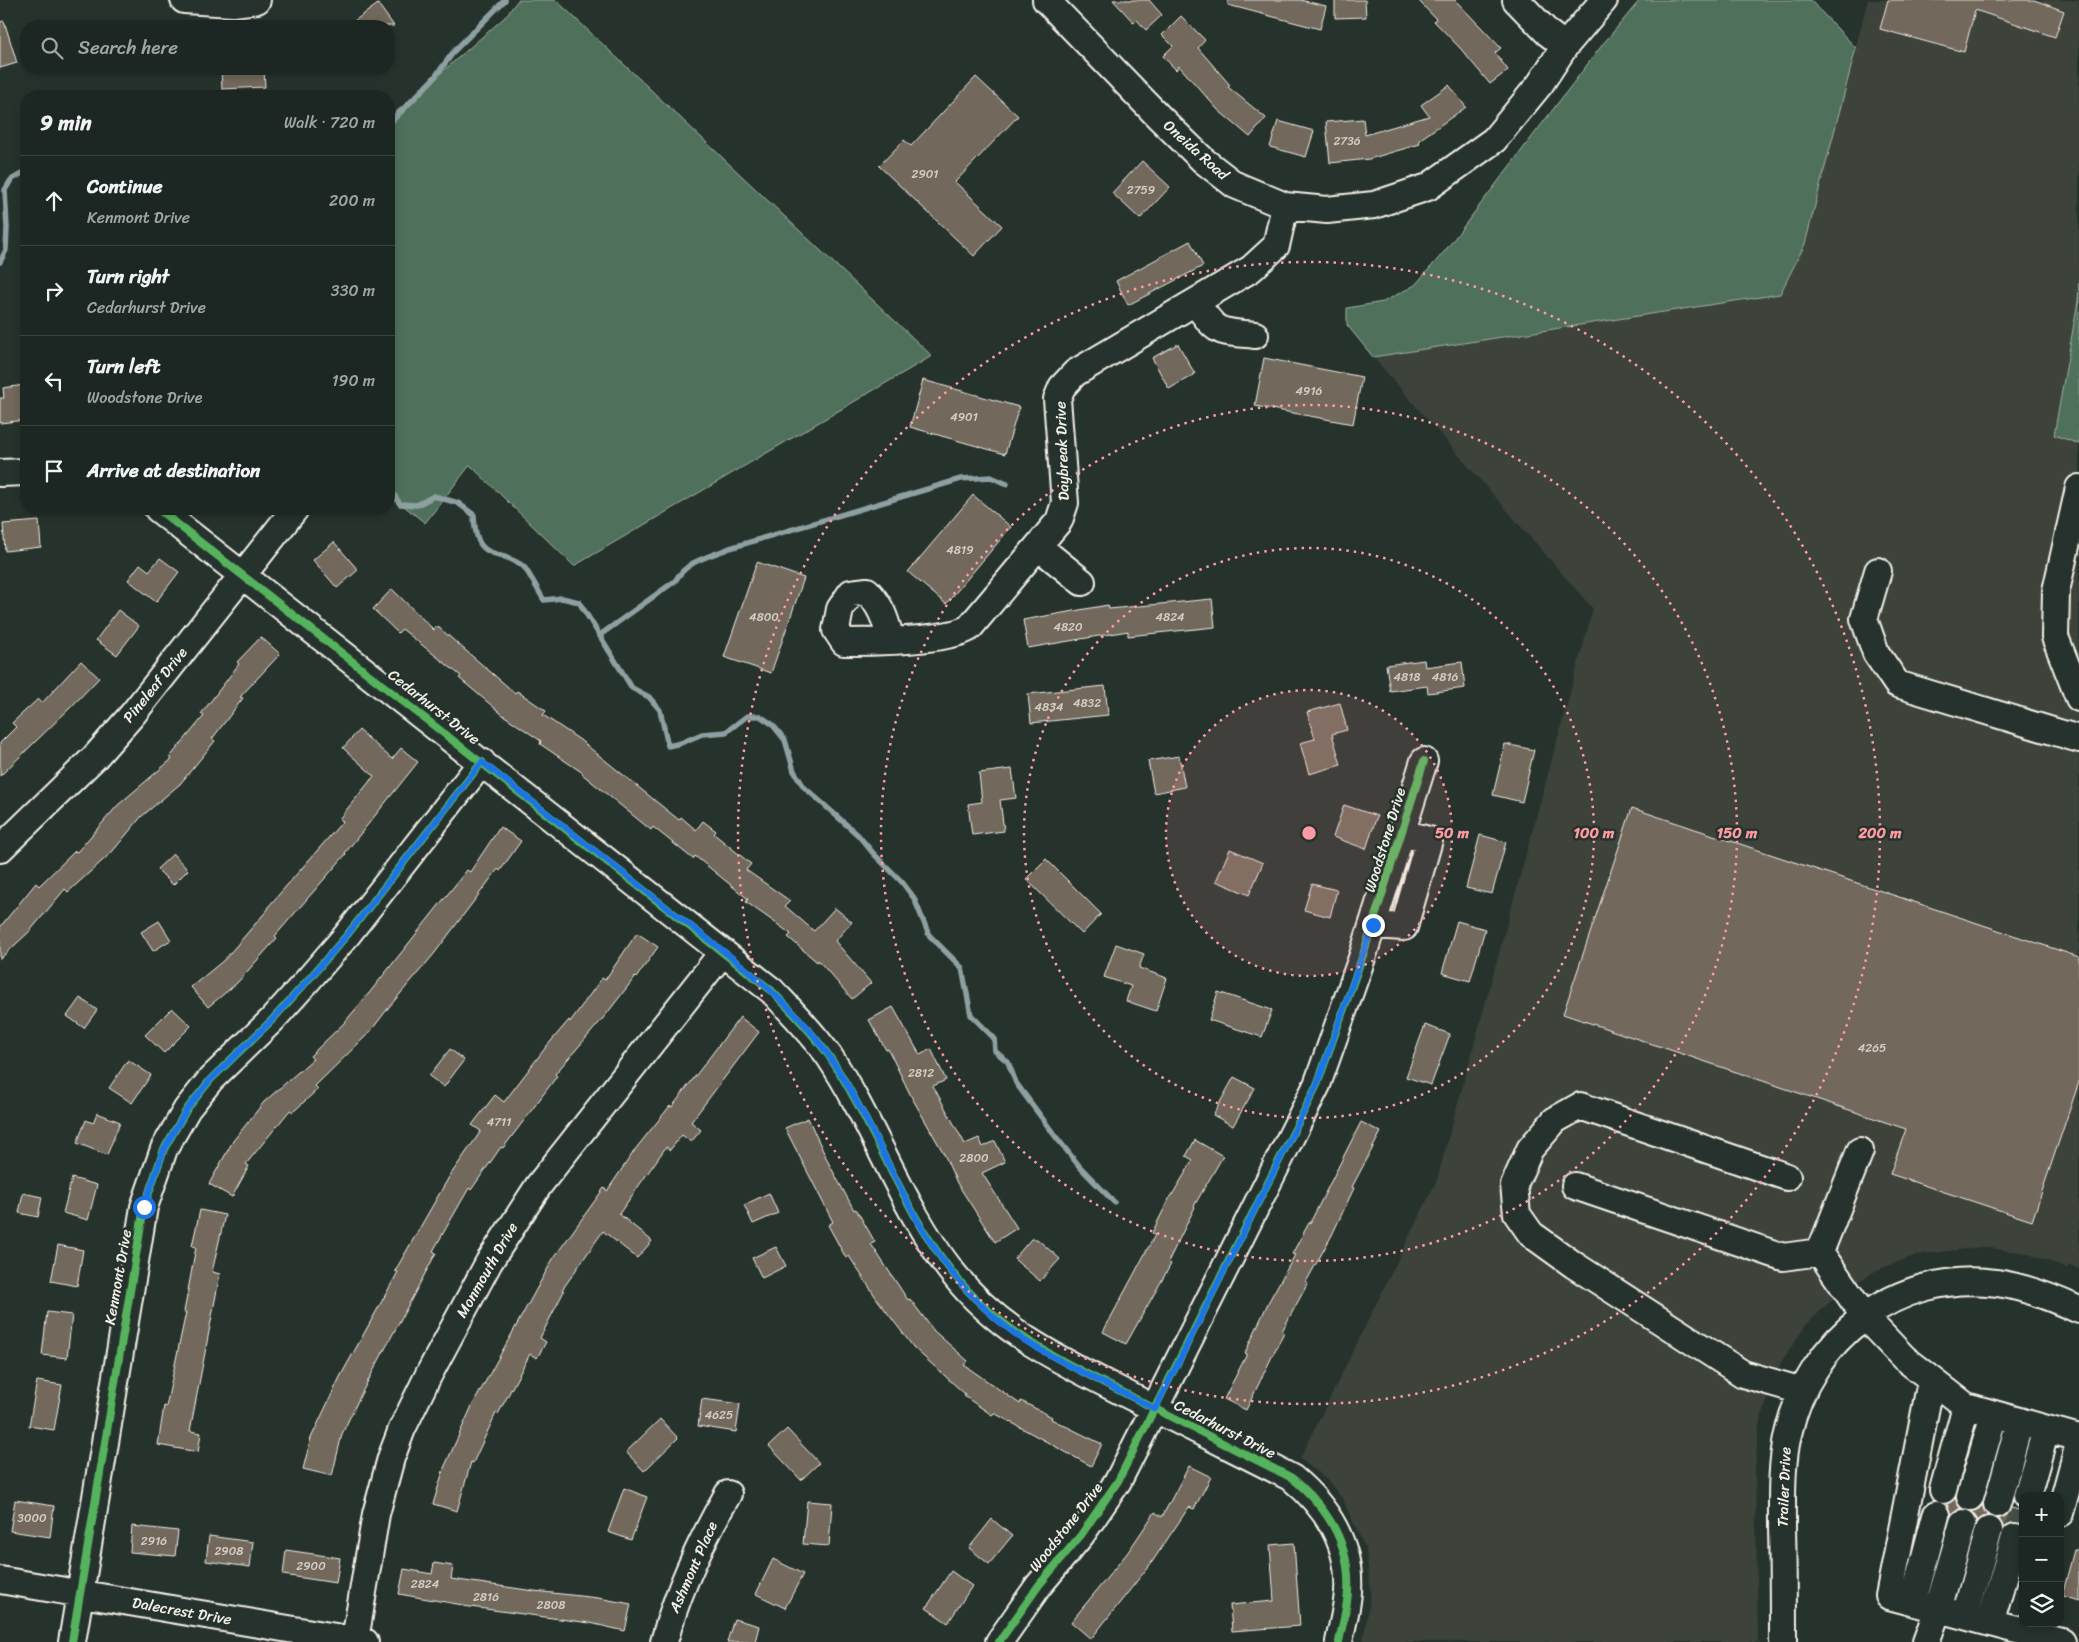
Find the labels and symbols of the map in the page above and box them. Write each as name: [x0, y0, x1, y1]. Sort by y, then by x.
street label: Oneida Road: [1157, 113, 1236, 188]
house number: 2736: [1333, 130, 1361, 152]
house number: 2901: [911, 163, 939, 185]
house number: 2759: [1127, 179, 1155, 201]
house number: 4916: [1296, 380, 1323, 402]
street label: Daybreak Drive: [1047, 401, 1077, 501]
house number: 4901: [950, 406, 978, 428]
house number: 4819: [946, 539, 974, 561]
house number: 4800: [749, 606, 779, 628]
house number: 4824: [1155, 606, 1185, 628]
house number: 4820: [1053, 616, 1083, 638]
street label: Pineleaf Drive: [116, 641, 194, 729]
street label: Cedarhurst Drive: [382, 662, 486, 752]
house number: 4818: [1393, 666, 1421, 688]
house number: 4816: [1432, 666, 1459, 688]
house number: 4832: [1073, 692, 1101, 714]
house number: 4834: [1035, 696, 1064, 718]
street label: Woodstone Drive: [1357, 784, 1413, 896]
text: 50 m: [1435, 820, 1470, 846]
text: 100 m: [1574, 820, 1615, 846]
text: 150 m: [1717, 820, 1758, 846]
text: 200 m: [1857, 820, 1902, 846]
centre of rings: [1300, 824, 1318, 842]
route end: [1362, 914, 1385, 937]
house number: 4265: [1858, 1037, 1886, 1059]
house number: 2812: [908, 1062, 934, 1084]
house number: 4711: [487, 1111, 511, 1133]
house number: 2800: [959, 1147, 989, 1169]
route start: [133, 1196, 156, 1219]
street label: Monmouth Drive: [449, 1217, 525, 1323]
street label: Kenmont Drive: [97, 1227, 139, 1327]
street label: Cedarhurst Drive: [1169, 1392, 1281, 1466]
house number: 4625: [705, 1404, 733, 1426]
street label: Trailer Drive: [1770, 1446, 1798, 1528]
street label: Woodstone Drive: [1022, 1476, 1110, 1578]
house number: 3000: [17, 1507, 47, 1529]
street label: Ashmont Place: [661, 1517, 725, 1618]
house number: 2916: [141, 1530, 167, 1552]
house number: 2908: [214, 1540, 244, 1562]
house number: 2900: [296, 1555, 326, 1577]
house number: 2824: [411, 1573, 440, 1595]
house number: 2816: [473, 1586, 499, 1608]
street label: Dalecrest Drive: [130, 1589, 234, 1633]
house number: 2808: [537, 1594, 565, 1616]

